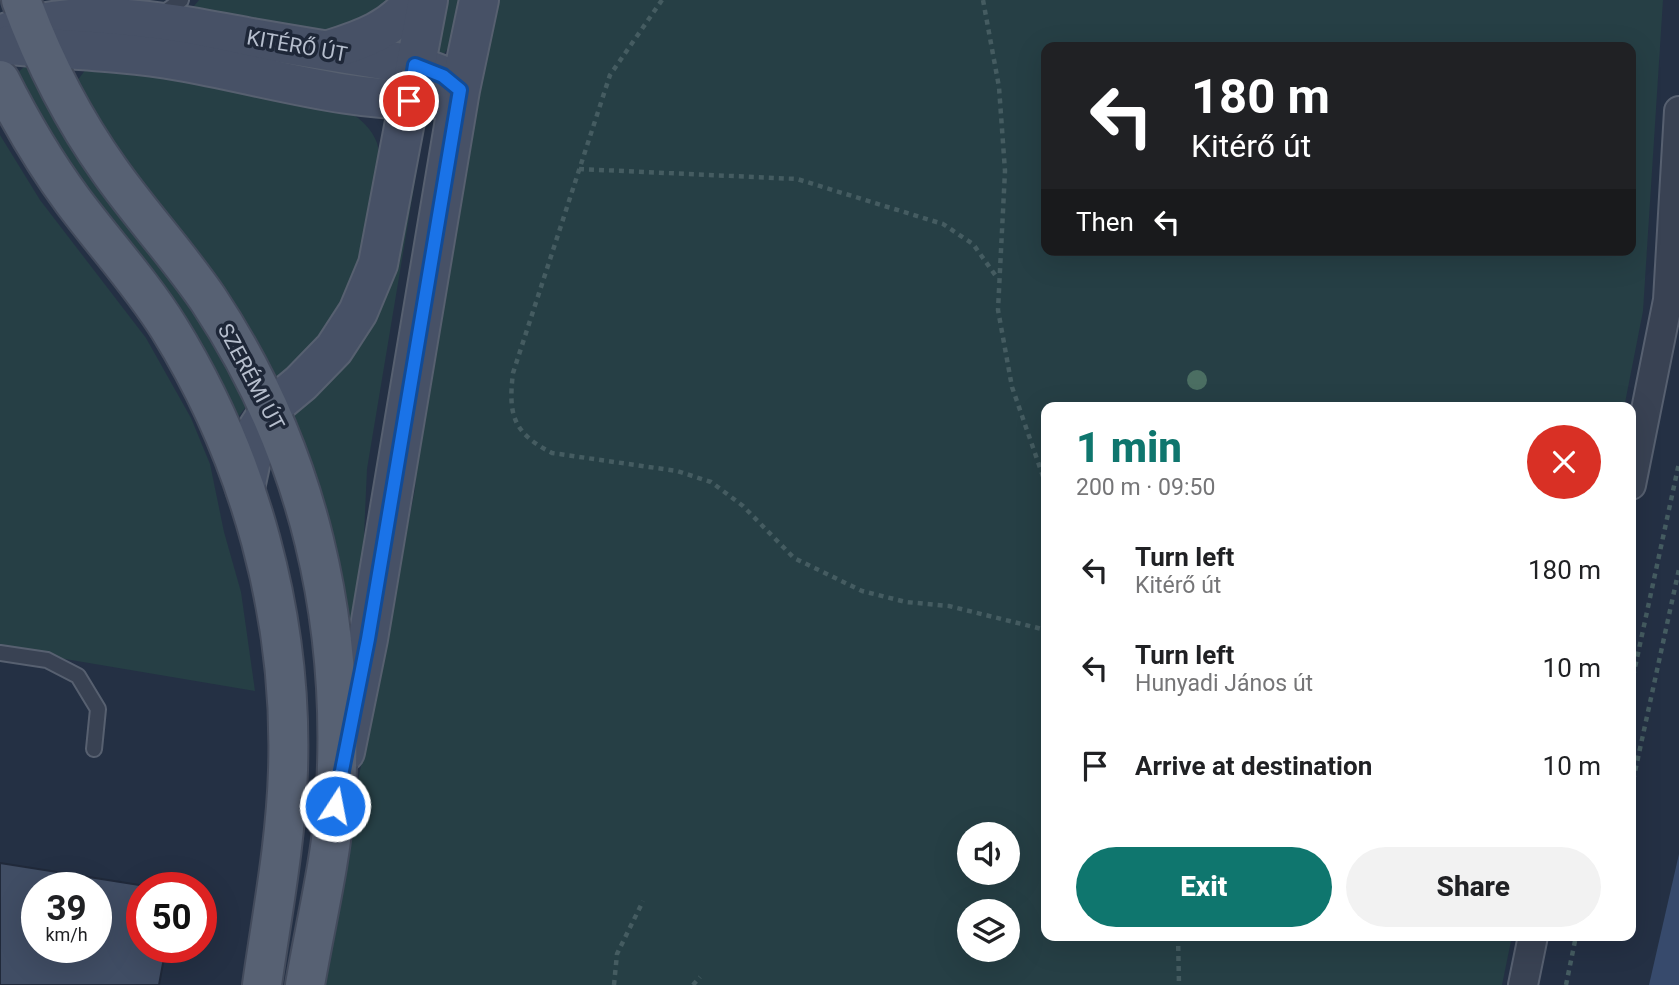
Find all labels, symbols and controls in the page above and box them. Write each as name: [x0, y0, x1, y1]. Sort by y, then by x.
street label: KITÉRŐ ÚT: [245, 25, 350, 67]
text: 180 m: [1191, 68, 1330, 125]
icon: left: [1076, 70, 1167, 161]
pin: [379, 71, 439, 131]
icon: arrive: [390, 82, 428, 120]
text: Kitérő út: [1191, 127, 1311, 165]
icon: left: [1148, 203, 1186, 241]
text: Then: [1076, 207, 1134, 237]
street label: SZERÉMI ÚT: [213, 320, 289, 435]
text: 1 min: [1076, 423, 1182, 472]
button: close: [1527, 425, 1601, 499]
text: 200 m · 09:50: [1076, 474, 1215, 501]
text: Turn left: [1135, 542, 1234, 572]
icon: left: [1076, 551, 1114, 589]
text: 180 m: [1528, 555, 1601, 585]
text: Kitérő út: [1135, 572, 1221, 599]
text: Turn left: [1135, 640, 1234, 670]
icon: left: [1076, 649, 1114, 687]
text: 10 m: [1543, 653, 1601, 683]
text: Hunyadi János út: [1135, 670, 1313, 697]
icon: arrive: [1076, 747, 1114, 785]
text: Arrive at destination: [1135, 751, 1372, 781]
text: 10 m: [1543, 751, 1601, 781]
position arrow: [298, 769, 372, 843]
map controls: [957, 822, 1020, 962]
button: sound: [957, 822, 1020, 885]
button: Exit: [1076, 847, 1332, 927]
button: Share: [1346, 847, 1601, 927]
speed limit sign: 50: [126, 872, 217, 963]
text: 39: [46, 888, 87, 929]
button: layers: [957, 899, 1020, 962]
text: km/h: [45, 924, 88, 945]

